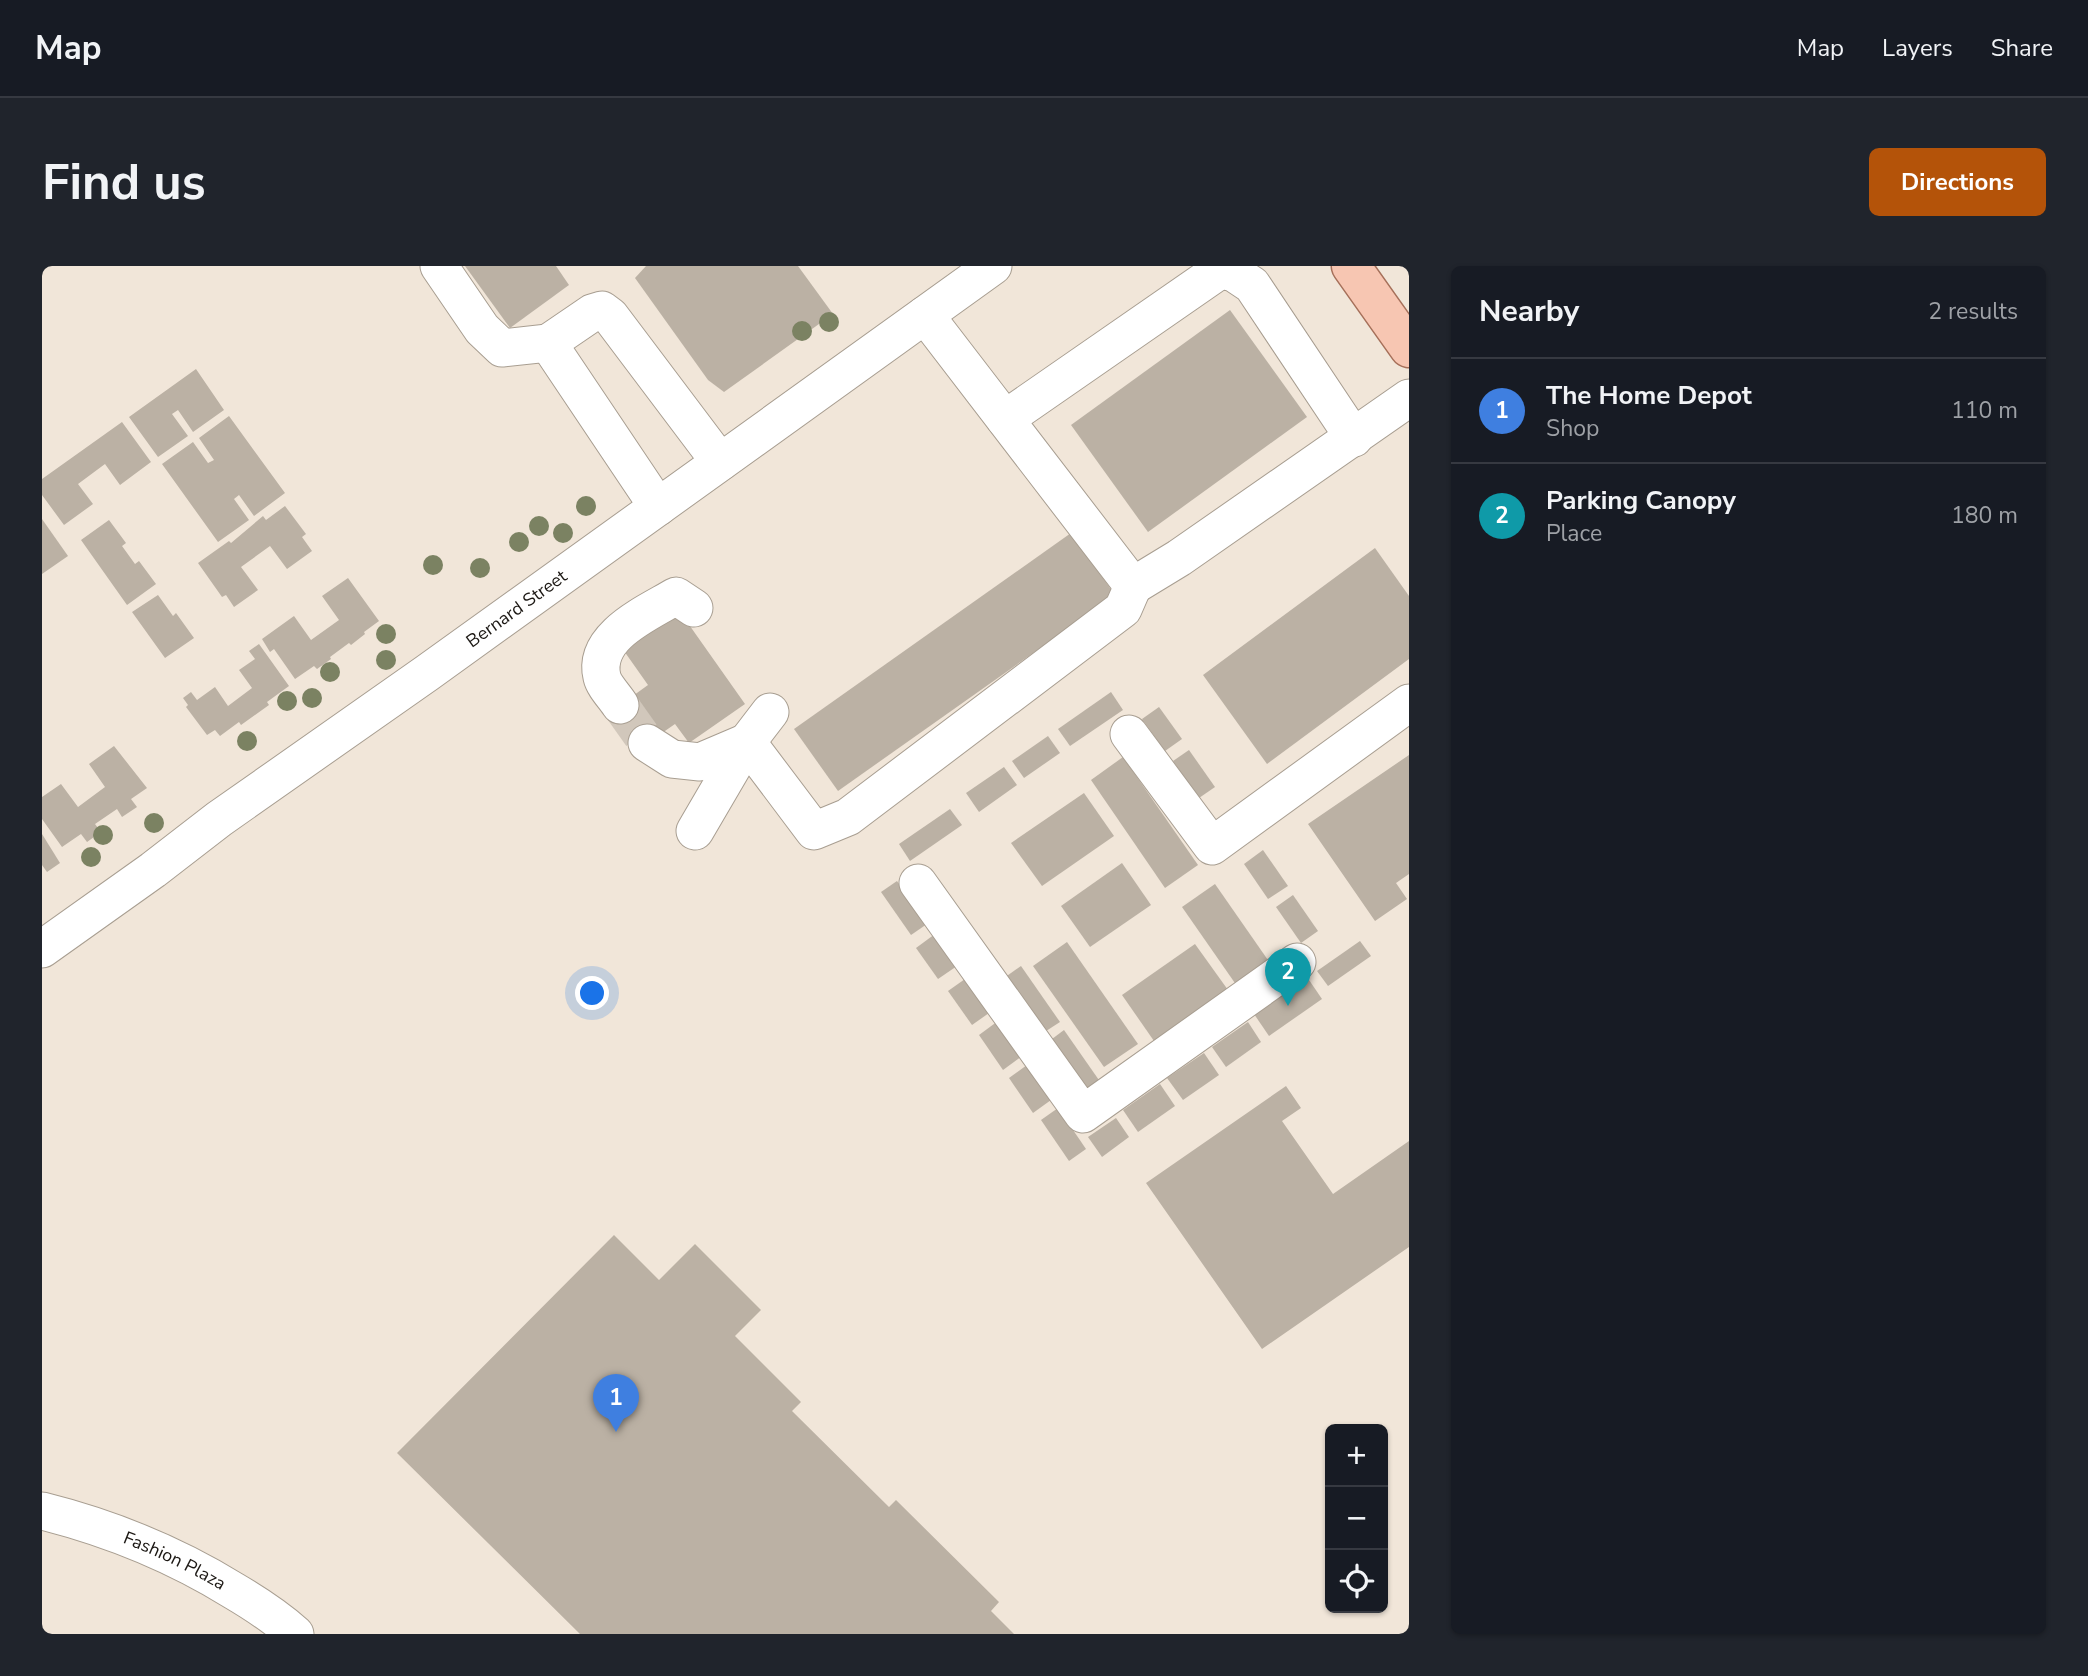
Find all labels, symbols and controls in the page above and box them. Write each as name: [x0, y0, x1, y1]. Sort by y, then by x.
text: Map: [35, 26, 102, 71]
text: Map: [1797, 32, 1844, 64]
text: Layers: [1882, 32, 1953, 64]
text: Share: [1991, 32, 2053, 64]
button: Directions: [1869, 148, 2046, 216]
text: Find us: [42, 149, 206, 216]
text: Nearby: [1479, 291, 1579, 332]
text: 2 results: [1928, 296, 2018, 327]
text: The Home Depot: [1546, 378, 1752, 413]
text: 1: [1495, 395, 1509, 426]
text: 110 m: [1951, 395, 2018, 426]
text: Shop: [1546, 413, 1599, 444]
text: Parking Canopy: [1546, 483, 1736, 518]
text: 2: [1495, 500, 1509, 531]
text: 180 m: [1951, 500, 2018, 531]
text: Place: [1546, 518, 1602, 549]
street label: Bernard Street: [461, 564, 572, 653]
pin: 2: [1265, 948, 1311, 1006]
your location: [575, 976, 609, 1010]
pin: 1: [593, 1374, 639, 1432]
map controls: [1325, 1424, 1388, 1613]
button: +: [1325, 1424, 1388, 1487]
button: −: [1325, 1487, 1388, 1550]
street label: Fashion Plaza: [120, 1526, 230, 1596]
button: locate: [1325, 1550, 1388, 1613]

